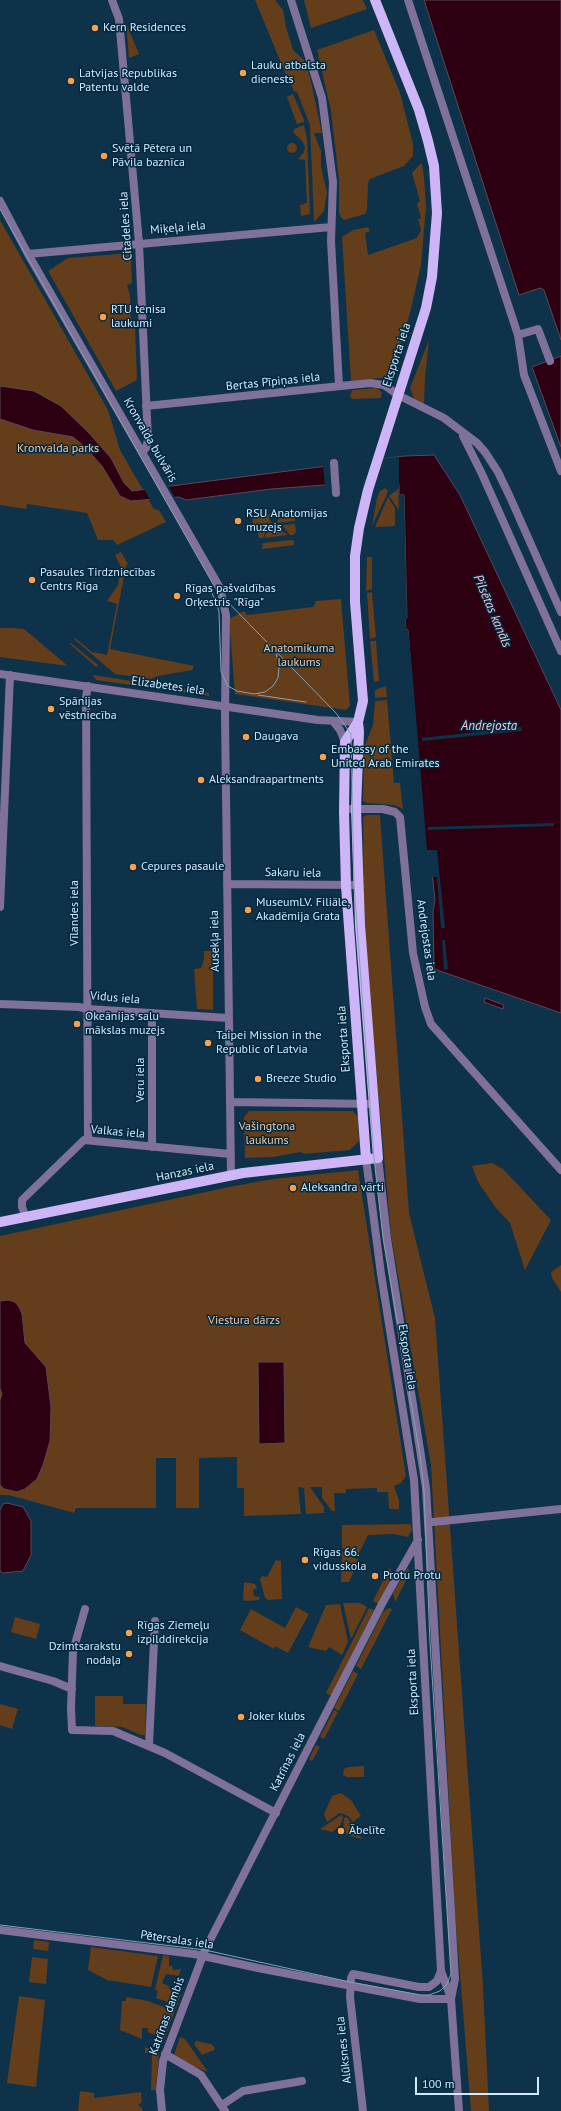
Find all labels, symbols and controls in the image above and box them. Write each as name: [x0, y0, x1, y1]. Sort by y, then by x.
place label: Kern Residences: [103, 21, 186, 35]
marker: Kern Residences: [90, 23, 100, 33]
place label: Lauku atbalsta dienests: [251, 59, 326, 87]
place label: Latvijas Republikas Patentu valde: [79, 67, 177, 95]
marker: Lauku atbalsta dienests: [238, 68, 248, 78]
marker: Latvijas Republikas Patentu valde: [66, 76, 76, 86]
place label: Svētā Pētera un Pāvila baznīca: [112, 142, 192, 170]
marker: Svētā Pētera un Pāvila baznīca: [99, 151, 109, 161]
street label: Citadeles iela: [116, 191, 136, 261]
street label: Miķeļa iela: [150, 218, 206, 238]
place label: RTU tenisa laukumi: [111, 303, 166, 331]
marker: RTU tenisa laukumi: [98, 312, 108, 322]
street label: Eksporta iela: [380, 321, 414, 389]
street label: Bertas Pīpiņas iela: [225, 370, 321, 394]
street label: Kronvalda bulvāris: [120, 395, 180, 485]
park label: Kronvalda parks: [17, 442, 99, 456]
place label: RSU Anatomijas muzejs: [246, 507, 328, 535]
marker: RSU Anatomijas muzejs: [233, 516, 243, 526]
place label: Pasaules Tirdzniecības Centrs Rīga: [40, 566, 155, 594]
water label: Pilsētas kanāls: [470, 572, 514, 650]
marker: Pasaules Tirdzniecības Centrs Rīga: [27, 575, 37, 585]
place label: Rīgas pašvaldības Orķestris "Rīga": [185, 582, 276, 610]
marker: Rīgas pašvaldības Orķestris "Rīga": [172, 591, 182, 601]
park label: Anatomikuma laukums: [264, 642, 334, 670]
street label: Elizabetes iela: [130, 674, 206, 698]
place label: Spānijas vēstniecība: [59, 695, 117, 723]
marker: Spānijas vēstniecība: [46, 704, 56, 714]
water label: Andrejosta: [461, 718, 517, 734]
place label: Daugava: [254, 730, 298, 744]
marker: Daugava: [241, 732, 251, 742]
place label: Embassy of the United Arab Emirates: [331, 743, 440, 771]
marker: Embassy of the United Arab Emirates: [318, 752, 328, 762]
place label: Aleksandraapartments: [209, 773, 324, 787]
marker: Aleksandraapartments: [196, 775, 206, 785]
place label: Cepures pasaule: [141, 860, 224, 874]
marker: Cepures pasaule: [128, 862, 138, 872]
street label: Sakaru iela: [265, 865, 321, 881]
street label: Vīlandes iela: [68, 880, 82, 946]
place label: MuseumLV. Filiāle, Akadēmija Grata: [256, 896, 350, 924]
street label: Andrejostas iela: [413, 898, 439, 982]
marker: MuseumLV. Filiāle, Akadēmija Grata: [243, 905, 253, 915]
street label: Ausekļa iela: [207, 910, 223, 972]
street label: Vidus iela: [89, 989, 141, 1007]
street label: Eksporta iela: [334, 1005, 354, 1073]
place label: Okeānijas salu mākslas muzejs: [85, 1010, 165, 1038]
marker: Okeānijas salu mākslas muzejs: [72, 1019, 82, 1029]
place label: Taipei Mission in the Republic of Latvia: [216, 1029, 322, 1057]
marker: Taipei Mission in the Republic of Latvia: [203, 1038, 213, 1048]
street label: Veru iela: [134, 1058, 148, 1102]
place label: Breeze Studio: [266, 1072, 336, 1086]
marker: Breeze Studio: [253, 1074, 263, 1084]
park label: Vašingtona laukums: [239, 1120, 295, 1148]
street label: Valkas iela: [90, 1122, 146, 1142]
street label: Hanzas iela: [155, 1159, 215, 1185]
place label: Aleksandra vārti: [301, 1181, 384, 1195]
marker: Aleksandra vārti: [288, 1183, 298, 1193]
park label: Viestura dārzs: [208, 1314, 280, 1328]
street label: Eksporta iela: [395, 1323, 419, 1391]
place label: Rīgas 66. vidusskola: [313, 1546, 367, 1574]
marker: Rīgas 66. vidusskola: [300, 1555, 310, 1565]
place label: Protu Protu: [383, 1569, 441, 1583]
marker: Protu Protu: [370, 1571, 380, 1581]
place label: Rīgas Ziemeļu izpilddirekcija: [137, 1619, 210, 1647]
marker: Rīgas Ziemeļu izpilddirekcija: [124, 1628, 134, 1638]
place label: Dzimtsarakstu nodaļa: [49, 1640, 121, 1668]
street label: Eksporta iela: [404, 1648, 422, 1716]
marker: Dzimtsarakstu nodaļa: [124, 1649, 134, 1659]
place label: Joker klubs: [249, 1710, 305, 1724]
marker: Joker klubs: [236, 1712, 246, 1722]
street label: Katrīnas iela: [267, 1730, 309, 1794]
place label: Ābelīte: [349, 1824, 385, 1838]
marker: Ābelīte: [336, 1826, 346, 1836]
street label: Pētersalas iela: [139, 1928, 215, 1952]
street label: Katrīnas dambis: [146, 1975, 188, 2057]
street label: Alūksnes iela: [333, 2016, 355, 2084]
scale bar: [417, 2069, 541, 2095]
text: 100 m: [422, 2076, 455, 2091]

